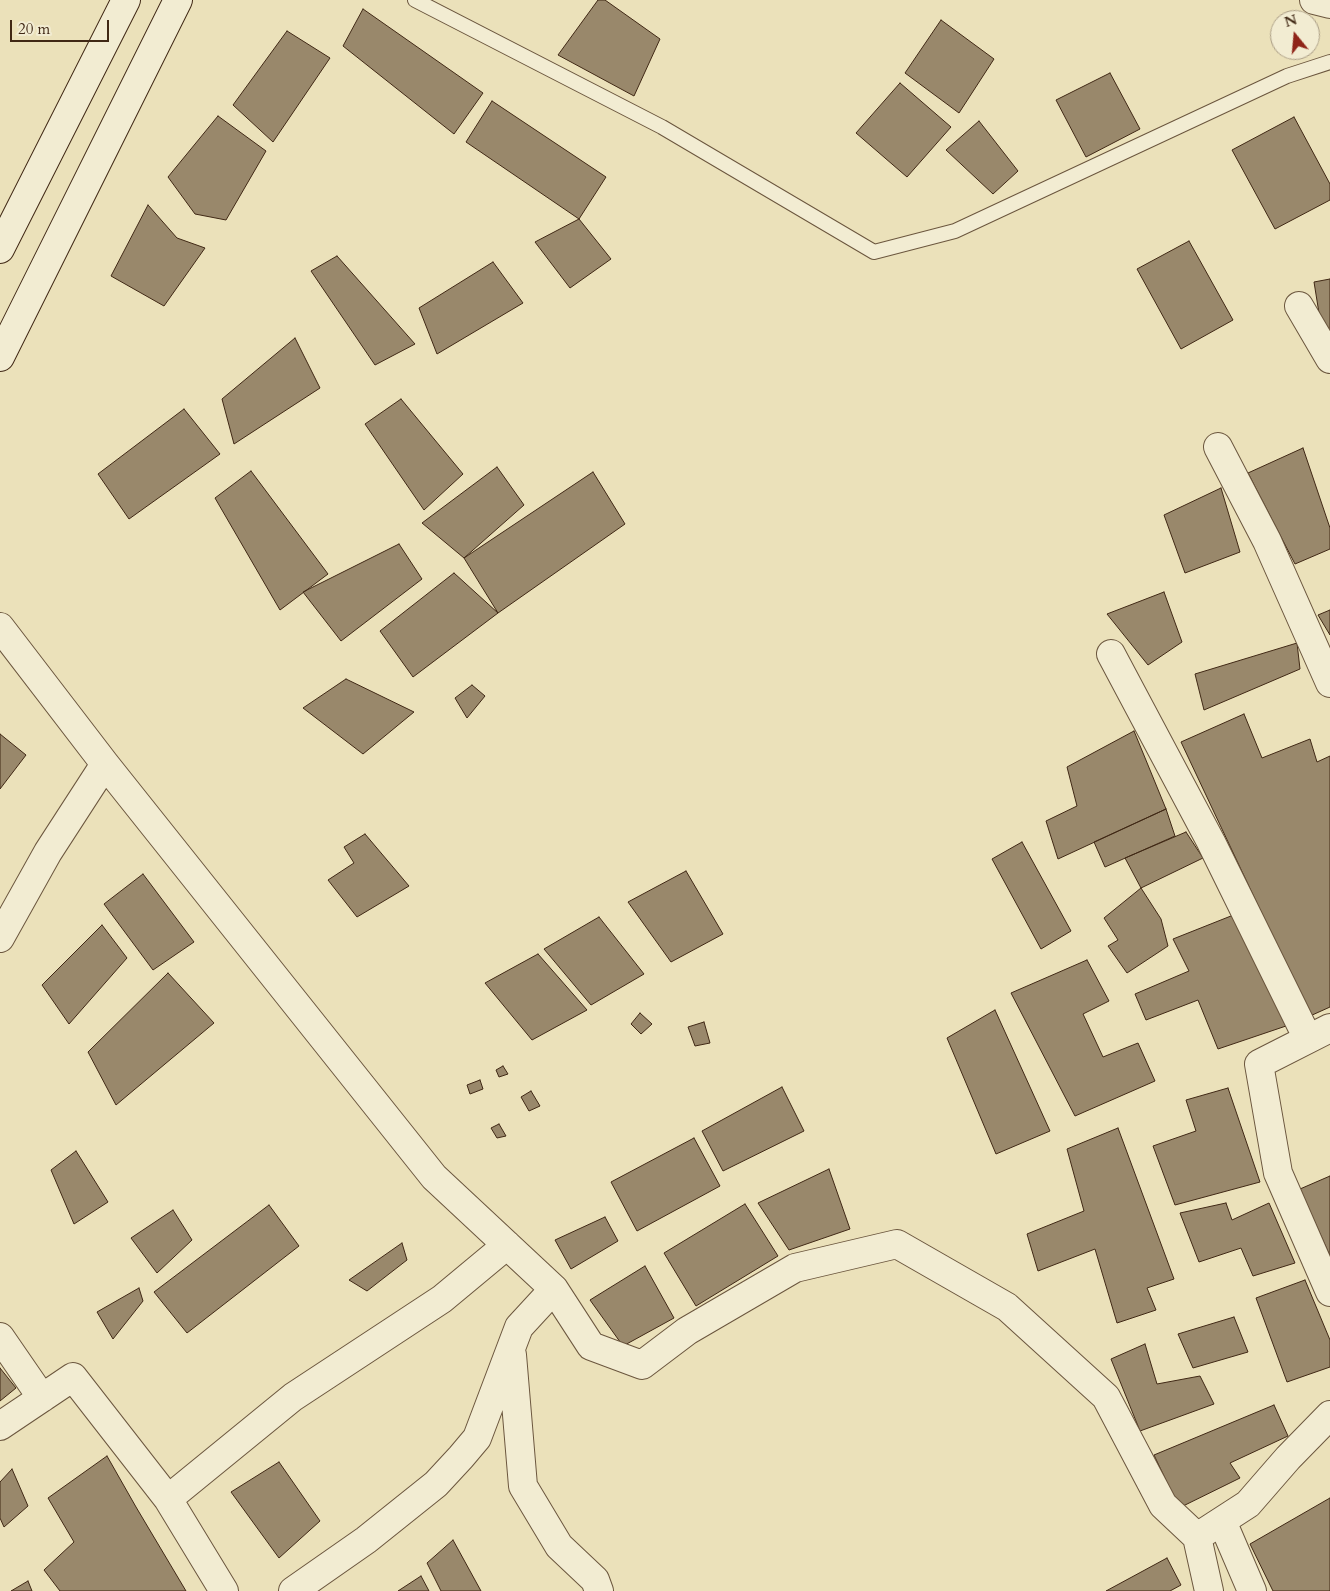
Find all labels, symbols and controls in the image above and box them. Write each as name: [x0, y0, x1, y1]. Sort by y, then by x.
scale bar: [12, 10, 111, 42]
north arrow: [1270, 10, 1320, 60]
text: N: [1282, 10, 1299, 32]
text: 20 m: [18, 19, 50, 39]

